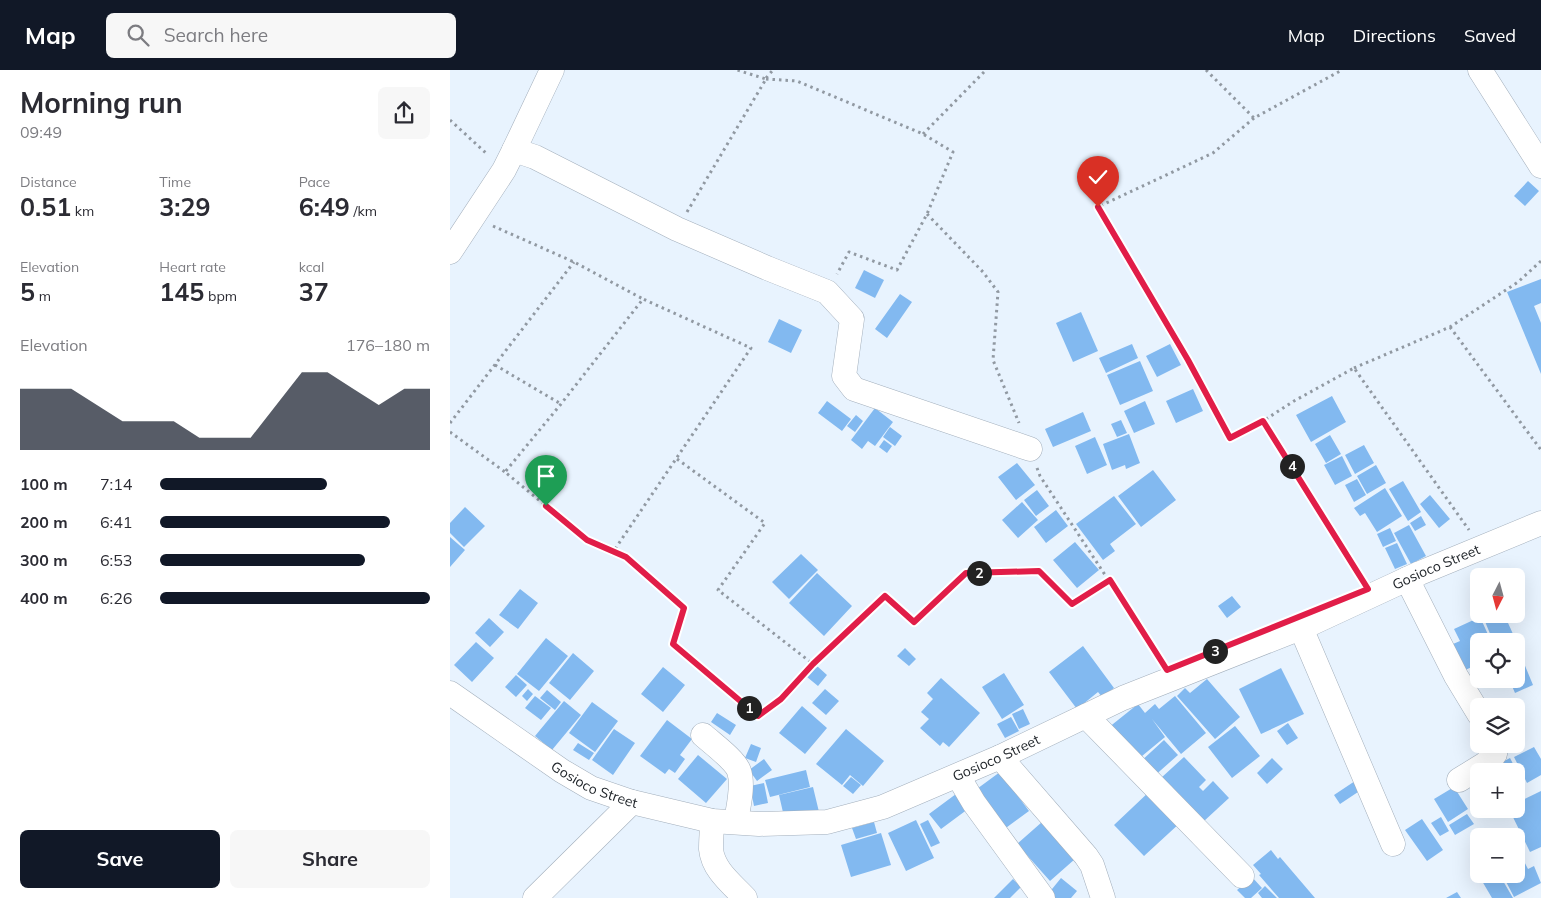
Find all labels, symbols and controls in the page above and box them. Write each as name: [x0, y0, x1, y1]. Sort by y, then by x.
search box: [106, 13, 456, 58]
text: Map: [25, 20, 76, 50]
icon: search: [124, 21, 152, 49]
text: Search here: [164, 23, 268, 47]
text: Map: [1288, 24, 1325, 47]
text: Directions: [1353, 24, 1436, 47]
text: Saved: [1464, 24, 1516, 47]
text: Morning run: [20, 85, 183, 120]
button: share: [378, 87, 430, 139]
text: 09:49: [20, 122, 62, 142]
pin: [1077, 156, 1119, 207]
icon: check: [1084, 163, 1112, 191]
text: Distance: [20, 173, 77, 191]
text: Time: [159, 173, 191, 191]
text: Pace: [299, 173, 330, 191]
text: 0.51: [20, 191, 71, 222]
text: 3:29: [159, 191, 211, 222]
text: 6:49: [299, 191, 350, 222]
text: km: [71, 202, 94, 220]
text: /km: [350, 202, 377, 220]
text: Elevation: [20, 258, 79, 276]
text: Heart rate: [159, 258, 226, 276]
text: kcal: [299, 258, 324, 276]
text: 5: [20, 276, 35, 307]
text: 145: [159, 276, 204, 307]
text: 37: [299, 276, 329, 307]
text: m: [35, 287, 51, 305]
text: bpm: [204, 287, 237, 305]
text: Elevation: [20, 335, 88, 355]
text: 176–180 m: [346, 335, 430, 355]
pin: 4: [1280, 454, 1304, 478]
pin: [525, 455, 567, 506]
text: 4: [1288, 457, 1297, 475]
icon: arrive: [532, 462, 560, 490]
text: 100 m: [20, 474, 68, 494]
text: 7:14: [100, 474, 132, 494]
text: 200 m: [20, 512, 68, 532]
text: 6:41: [100, 512, 132, 532]
street label: Gosioco Street: [1389, 540, 1483, 594]
text: 300 m: [20, 550, 68, 570]
text: 6:53: [100, 550, 132, 570]
pin: 2: [966, 560, 992, 586]
text: 2: [975, 564, 984, 582]
north arrow: [1470, 568, 1525, 622]
map controls: [1470, 568, 1525, 883]
text: 400 m: [20, 588, 68, 608]
text: 6:26: [100, 588, 132, 608]
button: locate: [1470, 633, 1525, 688]
pin: 3: [1202, 638, 1228, 664]
text: 3: [1211, 642, 1220, 660]
pin: 1: [736, 696, 762, 720]
button: layers: [1470, 698, 1525, 753]
text: 1: [745, 699, 754, 717]
street label: Gosioco Street: [950, 730, 1043, 785]
street label: Gosioco Street: [548, 757, 639, 812]
button: +: [1470, 763, 1525, 818]
button: −: [1470, 828, 1525, 883]
button: Save: [20, 830, 220, 888]
button: Share: [230, 830, 430, 888]

